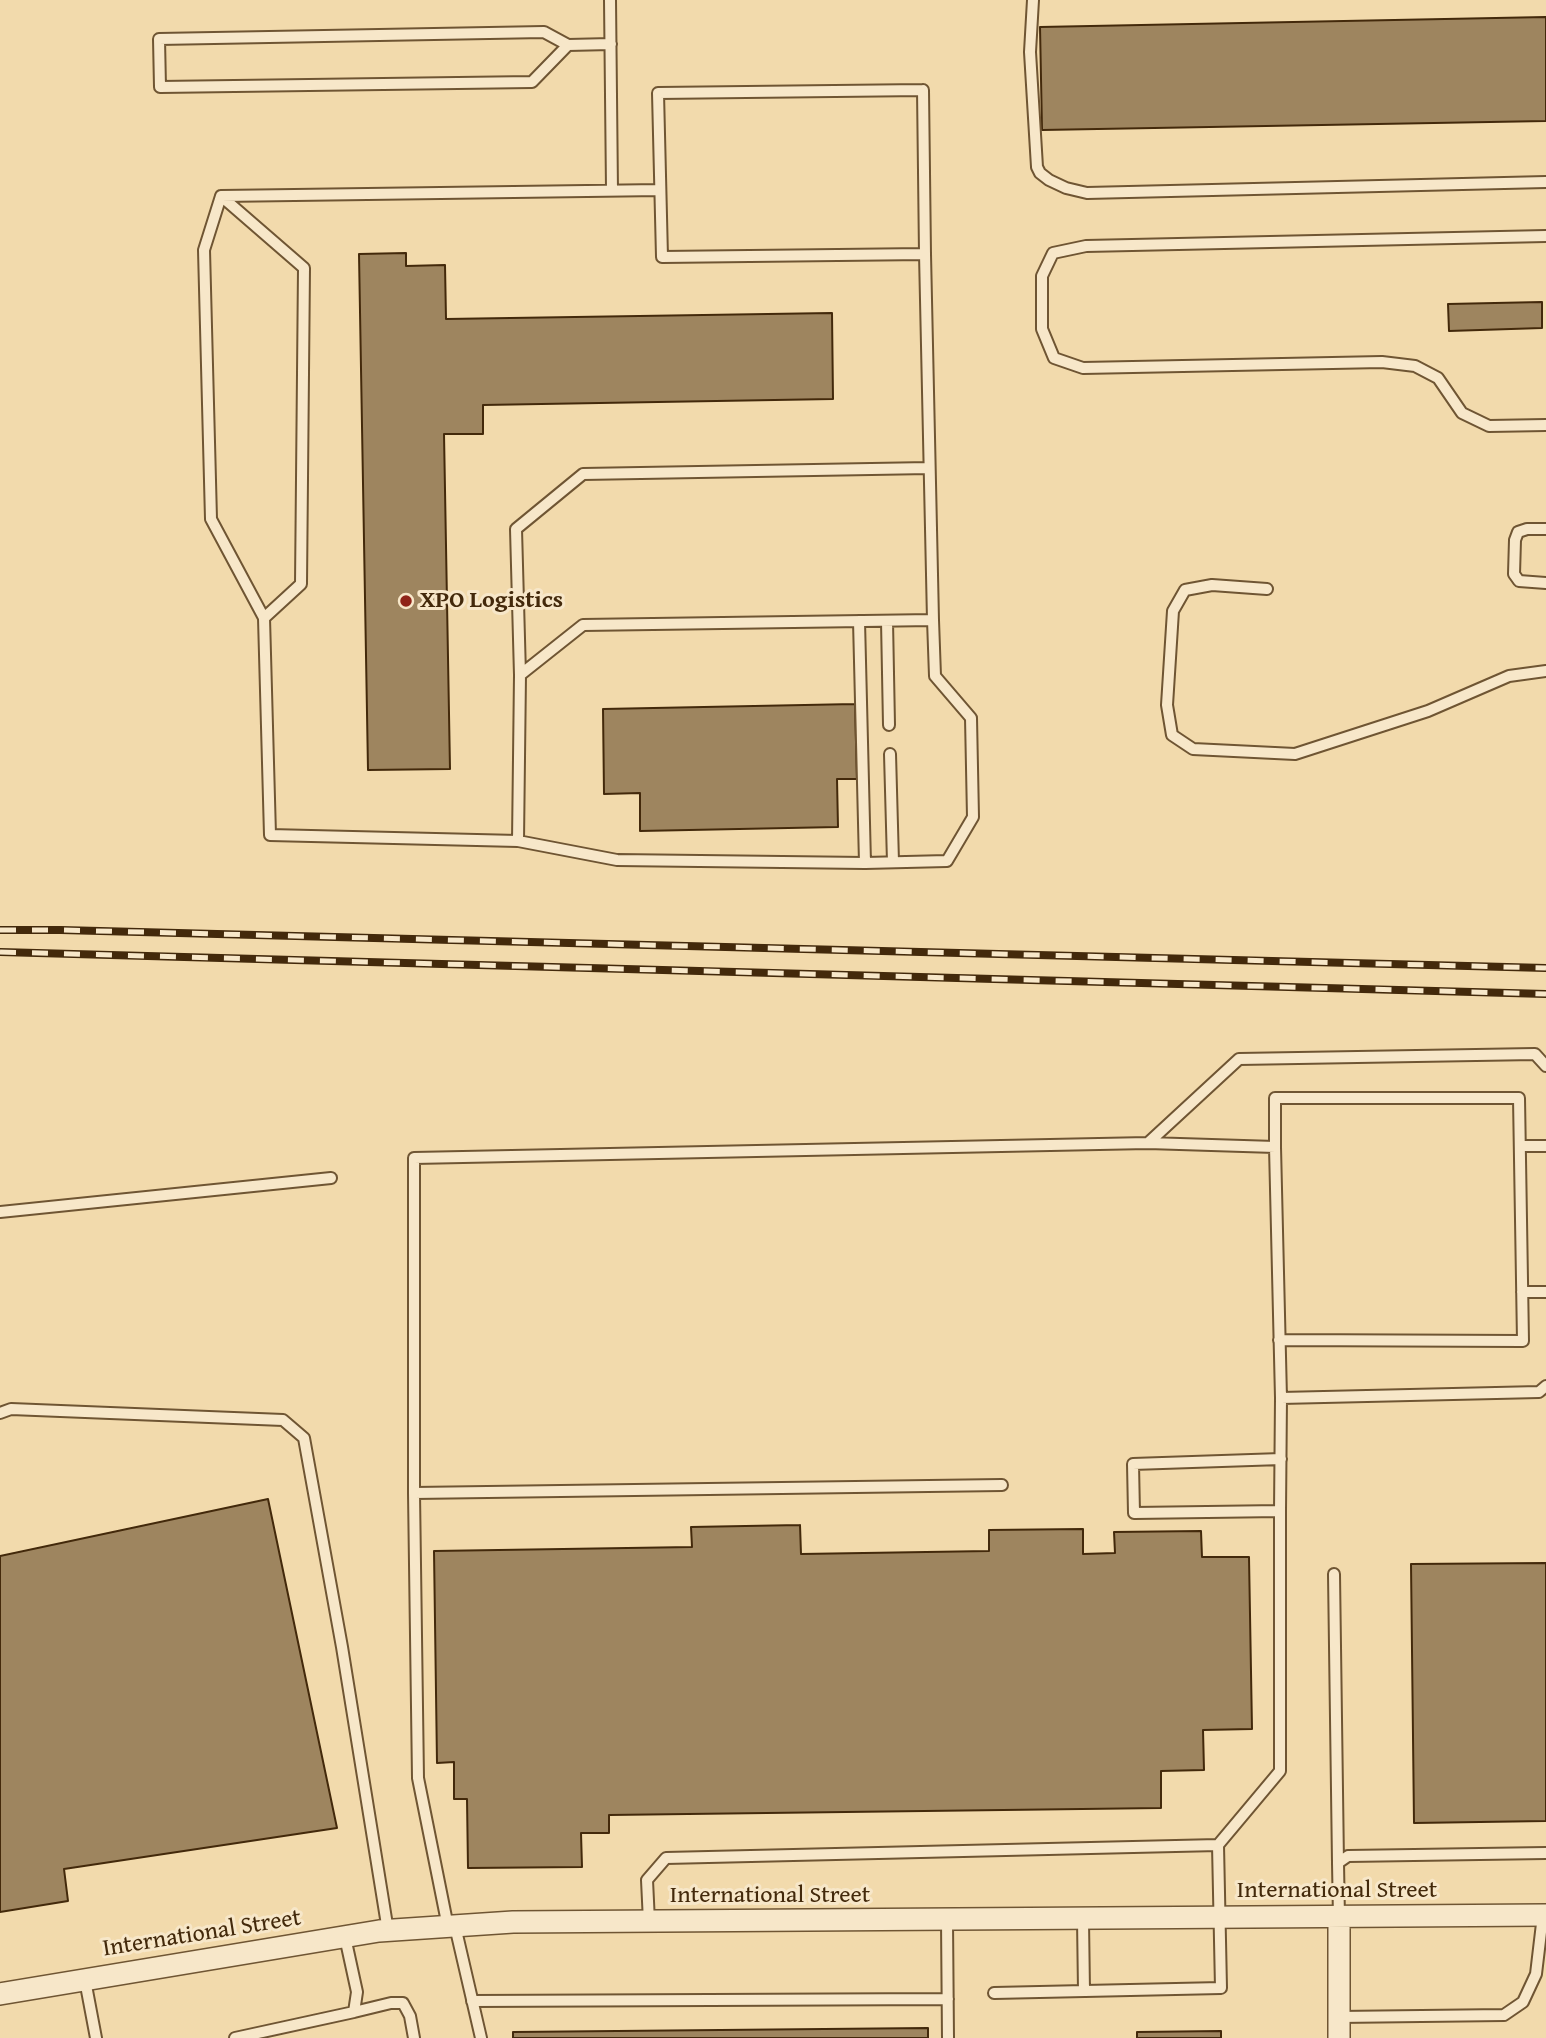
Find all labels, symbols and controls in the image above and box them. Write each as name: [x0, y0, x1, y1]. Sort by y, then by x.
place label: XPO Logistics: [420, 587, 563, 615]
marker: XPO Logistics: [398, 593, 414, 609]
street label: International Street: [1237, 1877, 1437, 1905]
street label: International Street: [670, 1882, 870, 1910]
street label: International Street: [101, 1904, 303, 1964]

